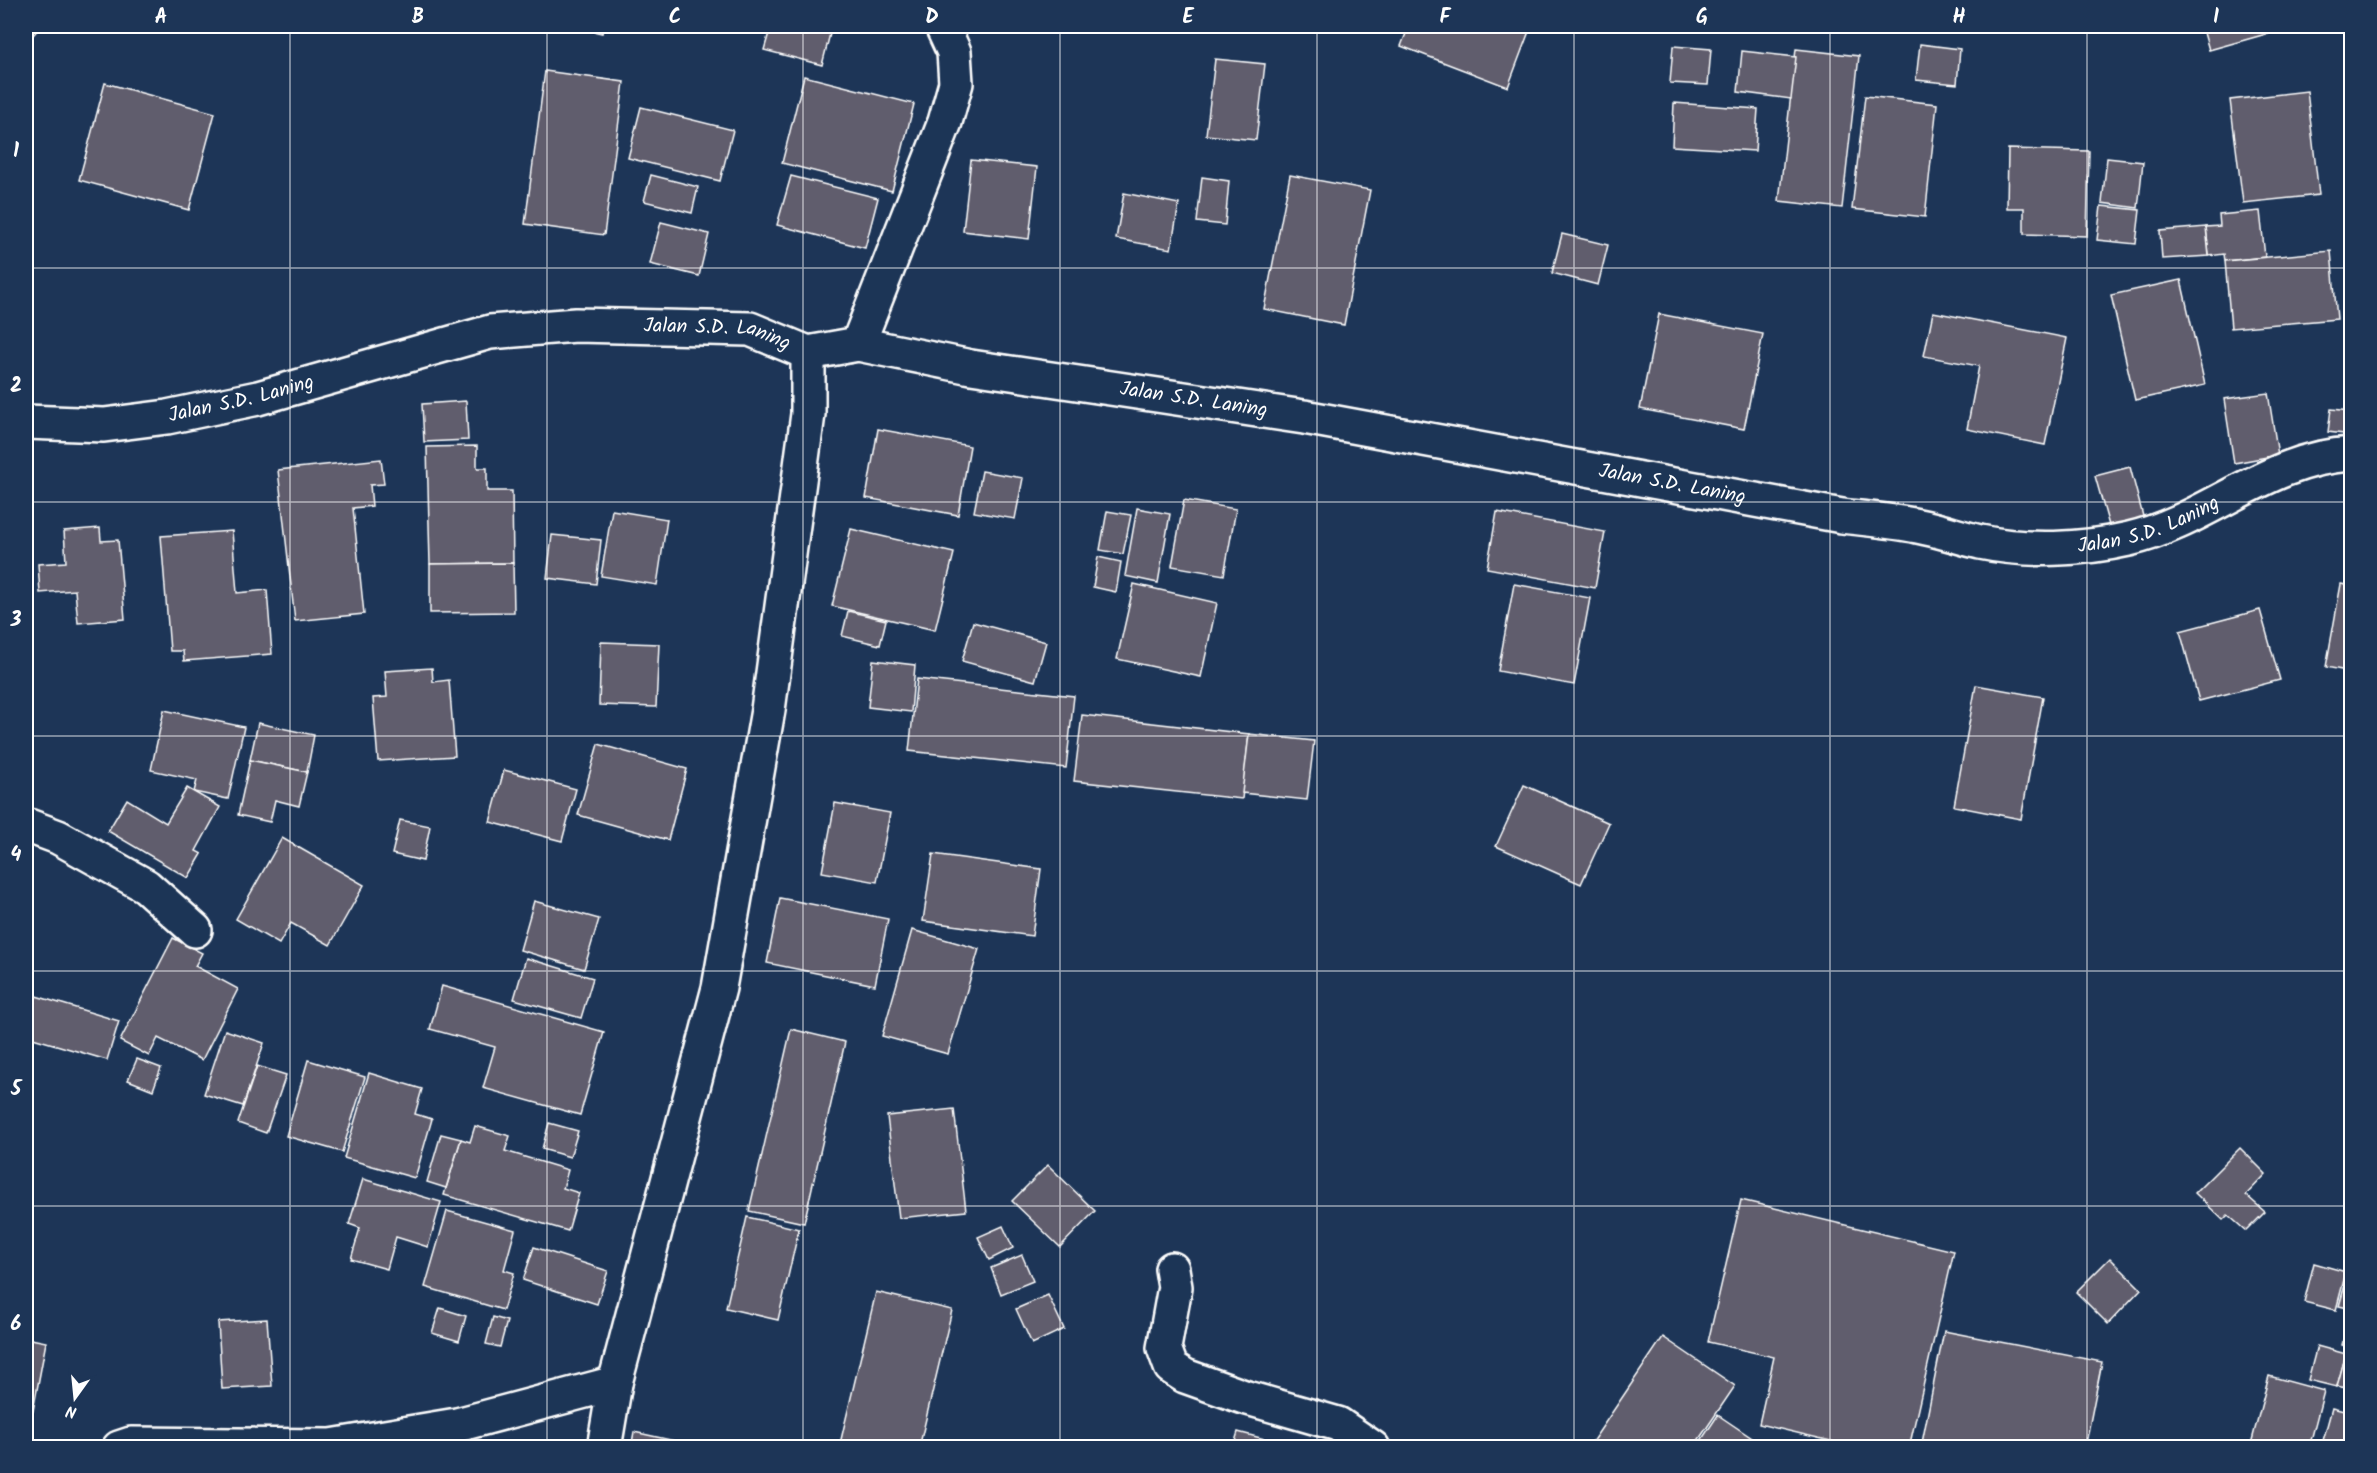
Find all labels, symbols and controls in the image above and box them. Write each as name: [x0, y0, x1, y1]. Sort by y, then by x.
text: A: [155, 2, 167, 34]
text: B: [412, 2, 424, 34]
text: C: [669, 2, 681, 34]
text: D: [925, 2, 939, 34]
text: E: [1182, 2, 1194, 34]
text: F: [1440, 2, 1452, 34]
text: G: [1696, 2, 1708, 34]
text: H: [1952, 2, 1966, 34]
text: I: [2213, 2, 2219, 34]
text: 1: [13, 136, 19, 168]
street label: Jalan S.D. Laning: [643, 311, 795, 360]
street label: Jalan S.D. Laning: [166, 367, 318, 432]
text: 2: [10, 371, 22, 403]
street label: Jalan S.D. Laning: [1118, 374, 1269, 427]
street label: Jalan S.D. Laning: [1596, 456, 1748, 514]
street label: Jalan S.D. Laning: [2076, 488, 2226, 563]
text: 3: [10, 605, 22, 637]
text: 4: [11, 840, 22, 872]
text: 5: [10, 1074, 23, 1106]
text: 6: [11, 1309, 22, 1341]
north arrow: [45, 1368, 105, 1428]
text: N: [63, 1398, 80, 1424]

